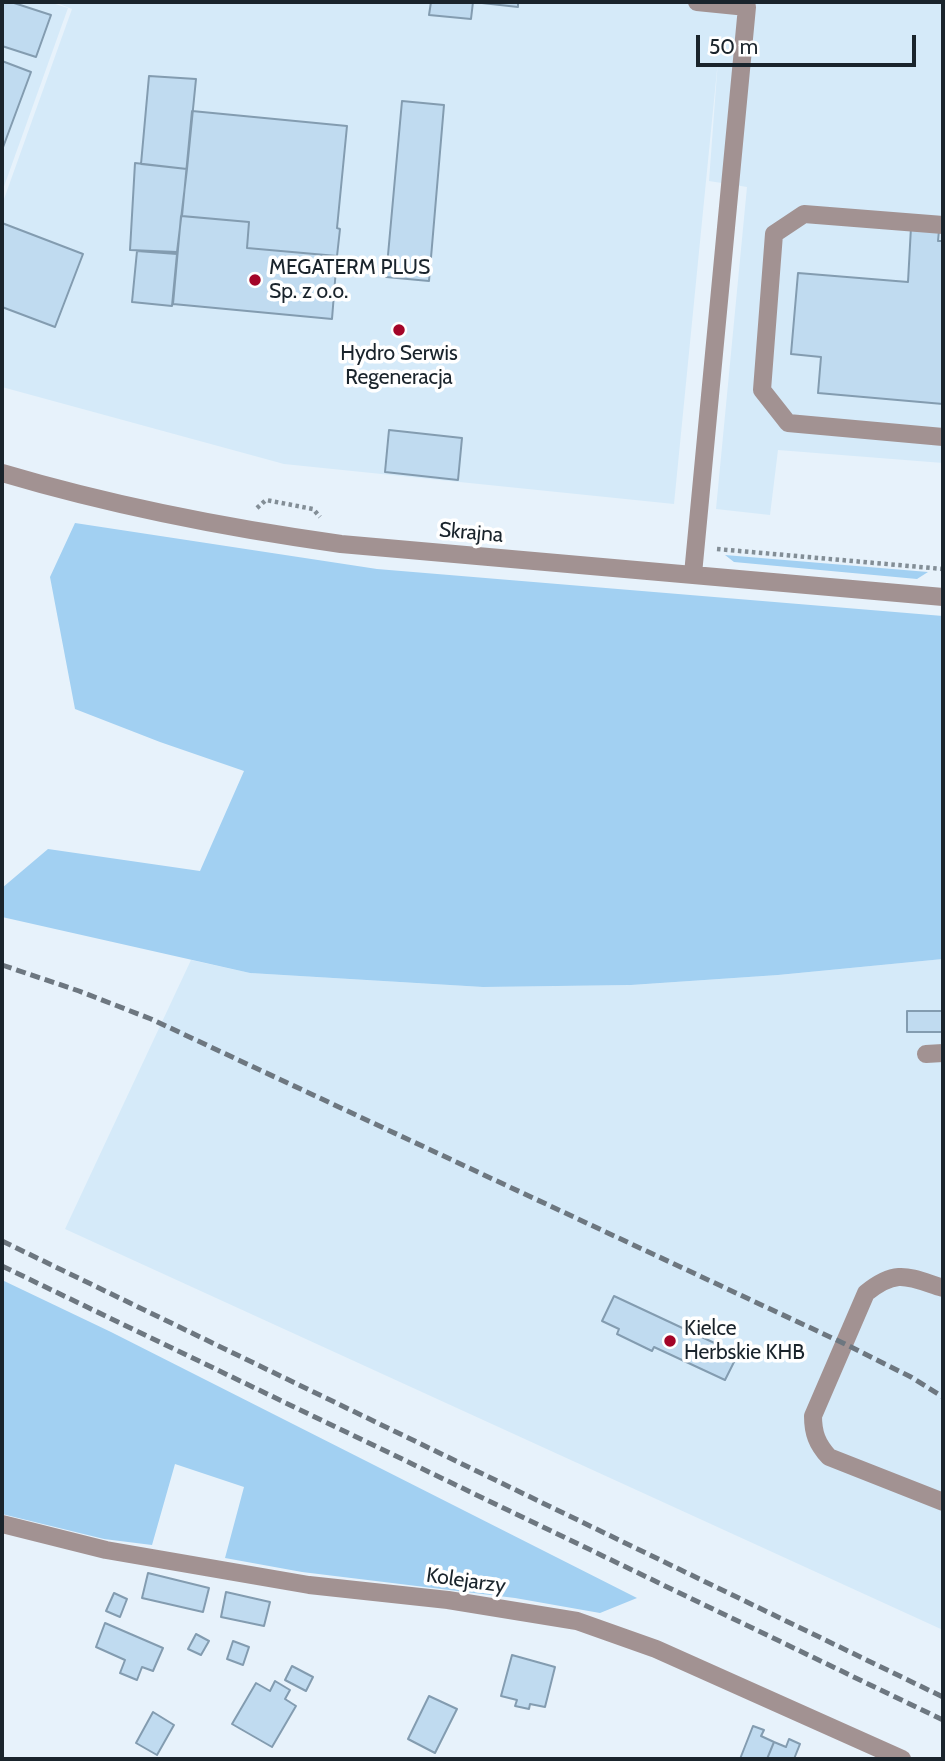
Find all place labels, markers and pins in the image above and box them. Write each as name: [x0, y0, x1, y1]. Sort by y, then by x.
place label: MEGATERM PLUS Sp. z o.o.: [269, 255, 430, 305]
marker: MEGATERM PLUS Sp. z o.o.: [247, 272, 263, 288]
marker: Hydro Serwis Regeneracja: [391, 322, 407, 338]
place label: Hydro Serwis Regeneracja: [340, 341, 458, 391]
place label: Kielce Herbskie KHB: [684, 1316, 805, 1366]
marker: Kielce Herbskie KHB: [662, 1333, 678, 1349]

